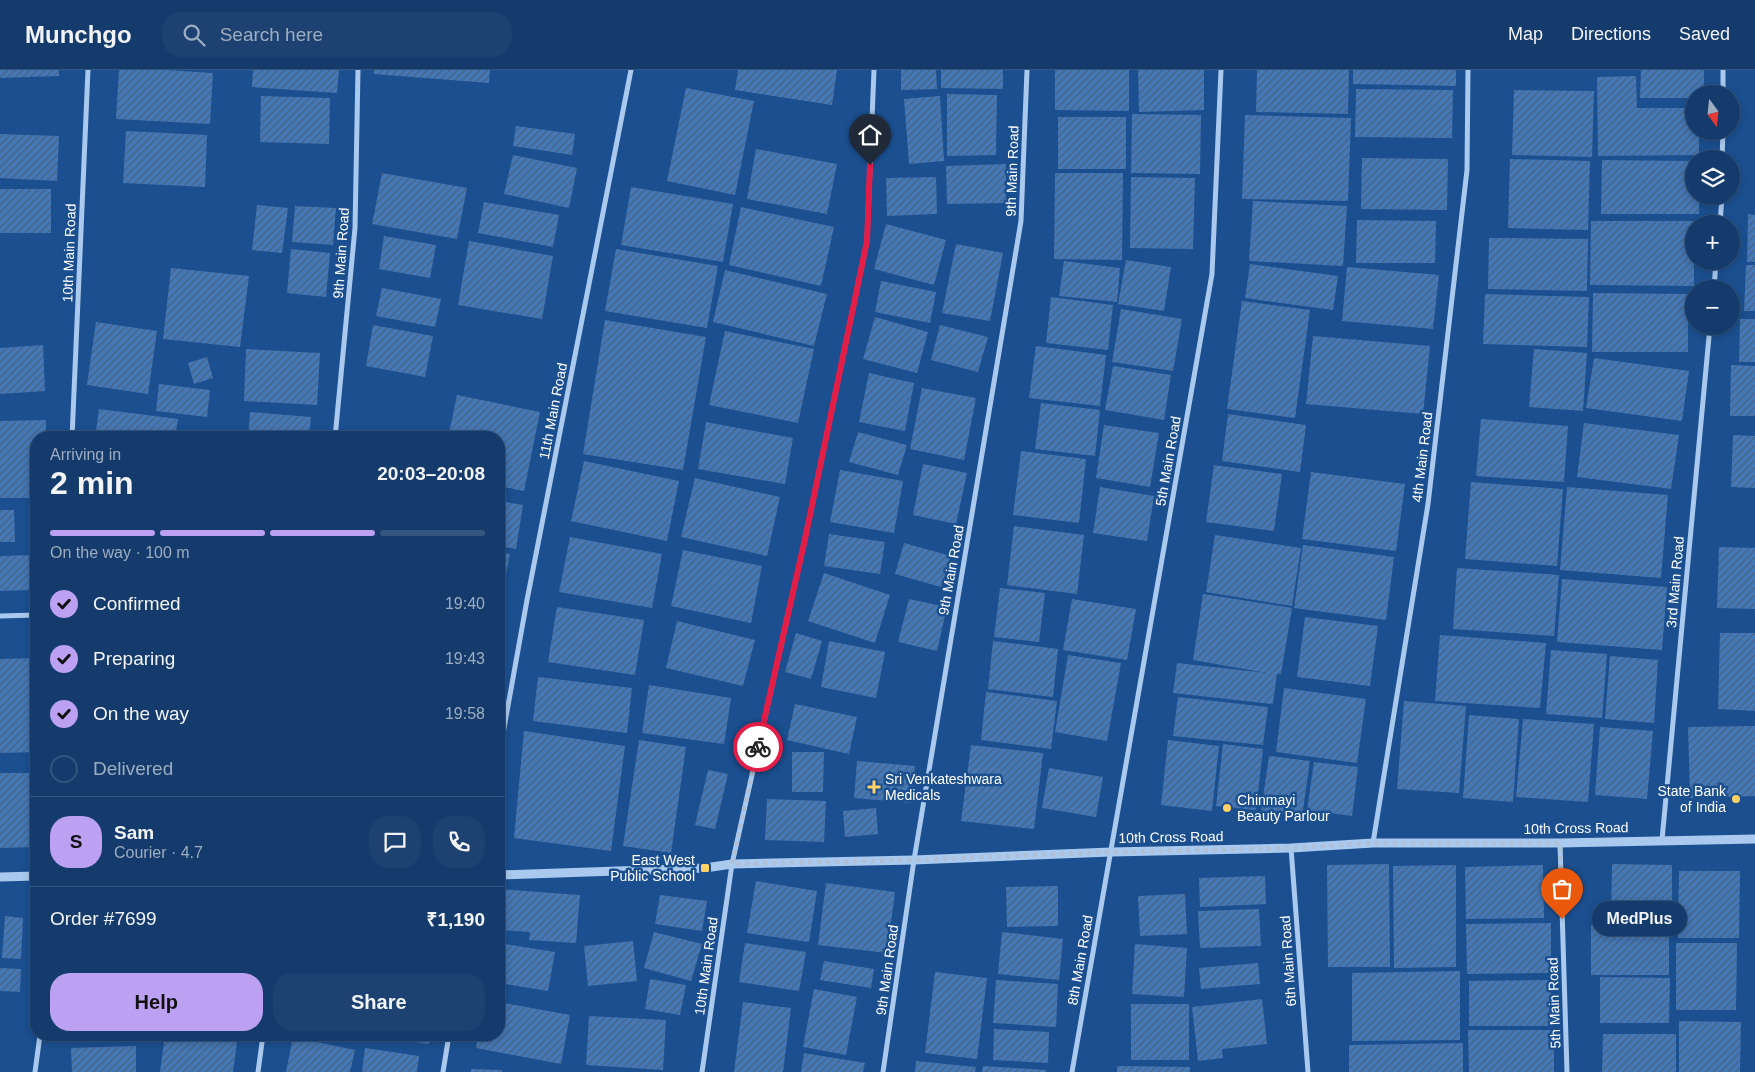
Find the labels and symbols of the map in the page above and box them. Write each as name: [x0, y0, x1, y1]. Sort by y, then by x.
north arrow: [1685, 85, 1740, 140]
pin: [849, 114, 891, 165]
street label: 9th Main Road: [1002, 125, 1022, 217]
street label: 10th Main Road: [59, 203, 79, 303]
street label: 9th Main Road: [330, 207, 352, 299]
street label: 11th Main Road: [536, 361, 570, 461]
street label: 4th Main Road: [1409, 411, 1435, 503]
street label: 5th Main Road: [1152, 415, 1184, 507]
street label: 9th Main Road: [935, 524, 967, 616]
street label: 3rd Main Road: [1663, 536, 1687, 628]
courier: [733, 722, 783, 772]
place label: Sri Venkateshwara Medicals: [885, 771, 1002, 803]
marker: Sri Venkateshwara Medicals: [867, 780, 881, 794]
place label: State Bank of India: [1658, 783, 1727, 815]
place label: Chinmayi Beauty Parlour: [1237, 792, 1330, 824]
marker: State Bank of India: [1730, 793, 1742, 805]
marker: Chinmayi Beauty Parlour: [1221, 802, 1233, 814]
street label: 10th Cross Road: [1523, 819, 1629, 837]
street label: 10th Cross Road: [1118, 828, 1224, 846]
place label: East West Public School: [610, 852, 695, 884]
marker: East West Public School: [699, 862, 711, 874]
pin: [1541, 868, 1583, 919]
callout: MedPlus: [1592, 902, 1687, 936]
street label: 8th Main Road: [1064, 914, 1096, 1006]
street label: 6th Main Road: [1277, 915, 1299, 1007]
street label: 10th Main Road: [691, 916, 721, 1016]
street label: 9th Main Road: [873, 924, 901, 1016]
street label: 5th Main Road: [1544, 957, 1564, 1049]

